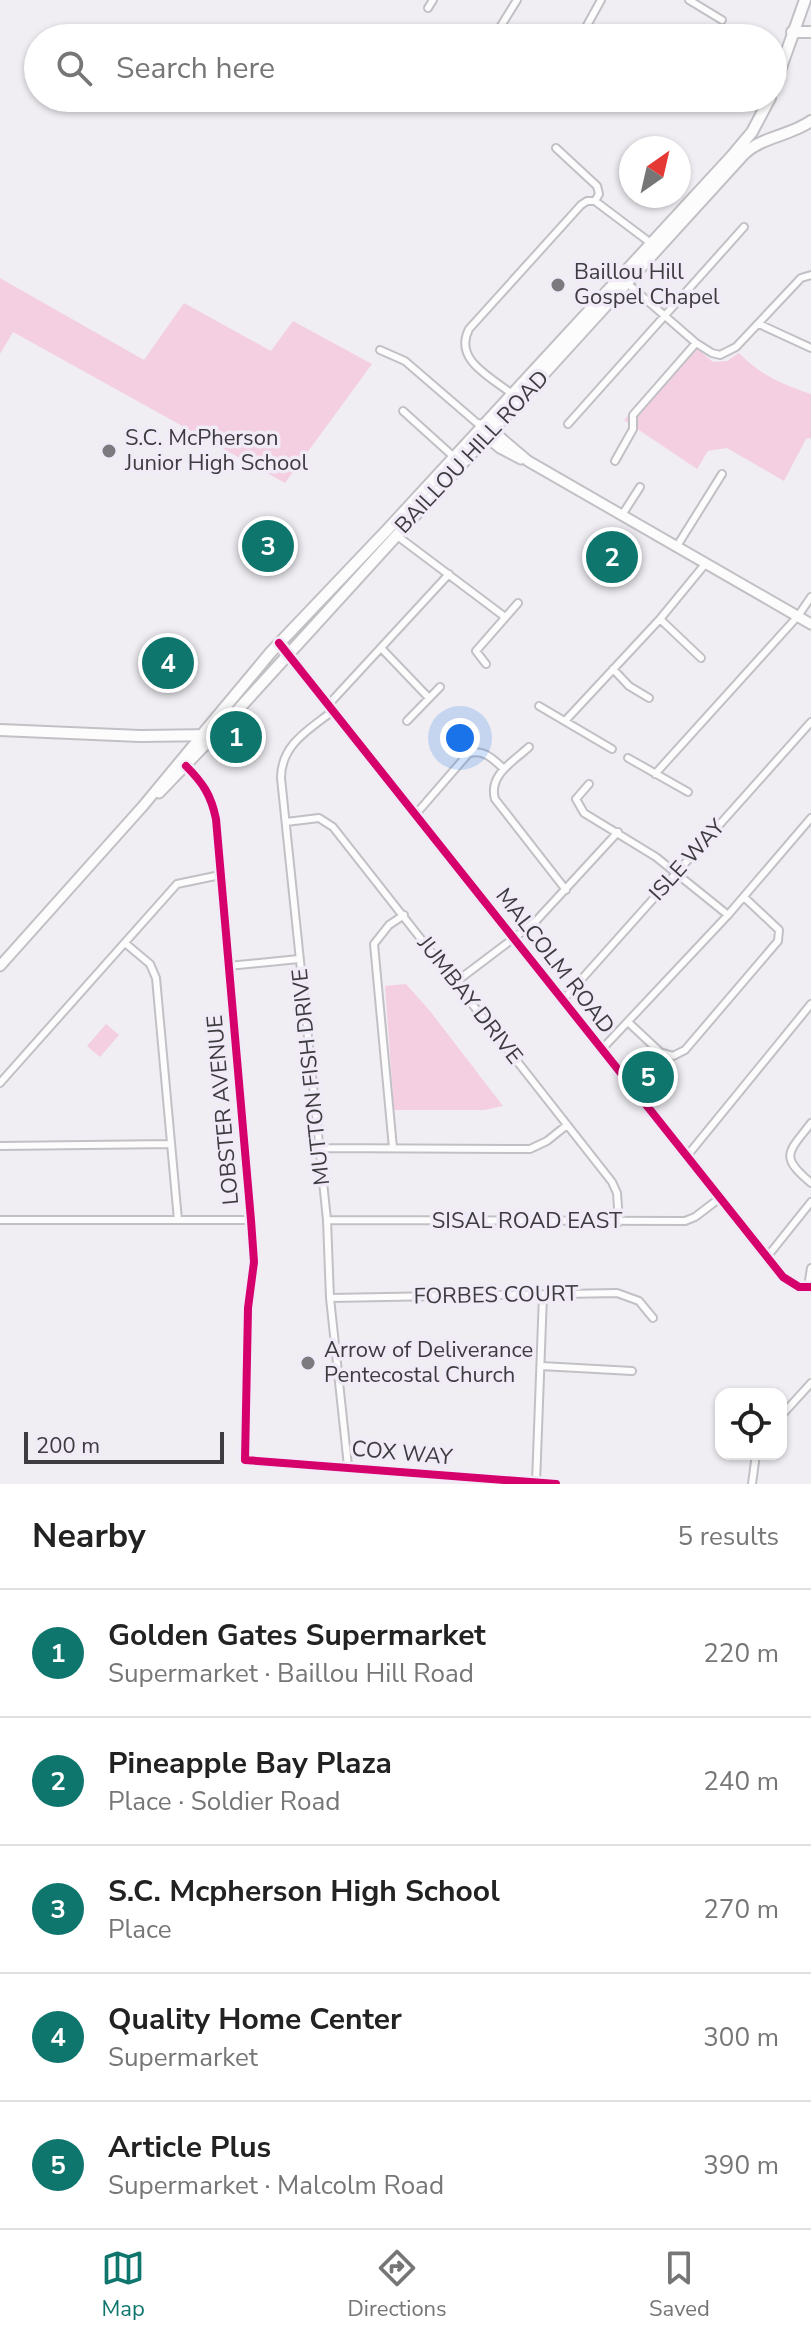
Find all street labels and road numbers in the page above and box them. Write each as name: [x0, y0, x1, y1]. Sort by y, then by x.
street label: BAILLOU HILL ROAD: [388, 364, 556, 540]
street label: ISLE WAY: [642, 812, 732, 907]
street label: MALCOLM ROAD: [489, 882, 621, 1040]
street label: JUMBAY DRIVE: [410, 929, 529, 1070]
street label: MUTTON FISH DRIVE: [285, 967, 337, 1187]
street label: LOBSTER AVENUE: [200, 1014, 246, 1206]
street label: SISAL ROAD EAST: [432, 1206, 623, 1236]
street label: FORBES COURT: [413, 1279, 579, 1311]
street label: COX WAY: [350, 1434, 455, 1472]

